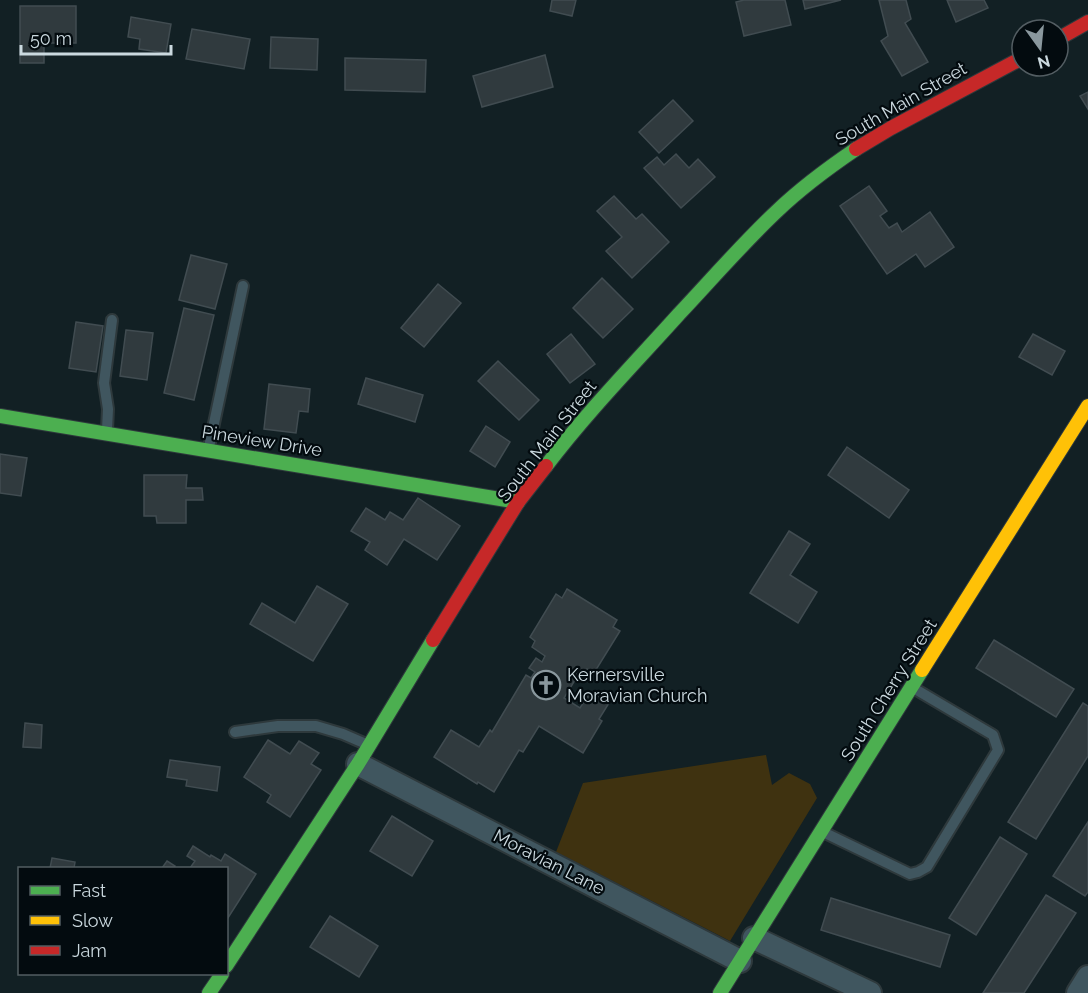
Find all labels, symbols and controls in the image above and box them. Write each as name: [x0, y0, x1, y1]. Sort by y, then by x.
scale bar: [21, 18, 171, 56]
north arrow: [1010, 18, 1070, 78]
text: 50 m: [30, 28, 72, 49]
text: N: [1035, 51, 1052, 73]
street label: South Main Street: [831, 58, 970, 150]
street label: South Main Street: [493, 376, 600, 505]
street label: Pineview Drive: [200, 421, 324, 460]
street label: South Cherry Street: [836, 615, 941, 765]
place label: Kernersville Moravian Church: [567, 664, 708, 706]
church icon: Kernersville Moravian Church: [530, 669, 562, 701]
street label: Moravian Lane: [490, 825, 609, 899]
legend: [18, 867, 228, 975]
text: Fast: [72, 880, 106, 901]
text: Slow: [72, 910, 113, 931]
text: Jam: [72, 940, 107, 961]

